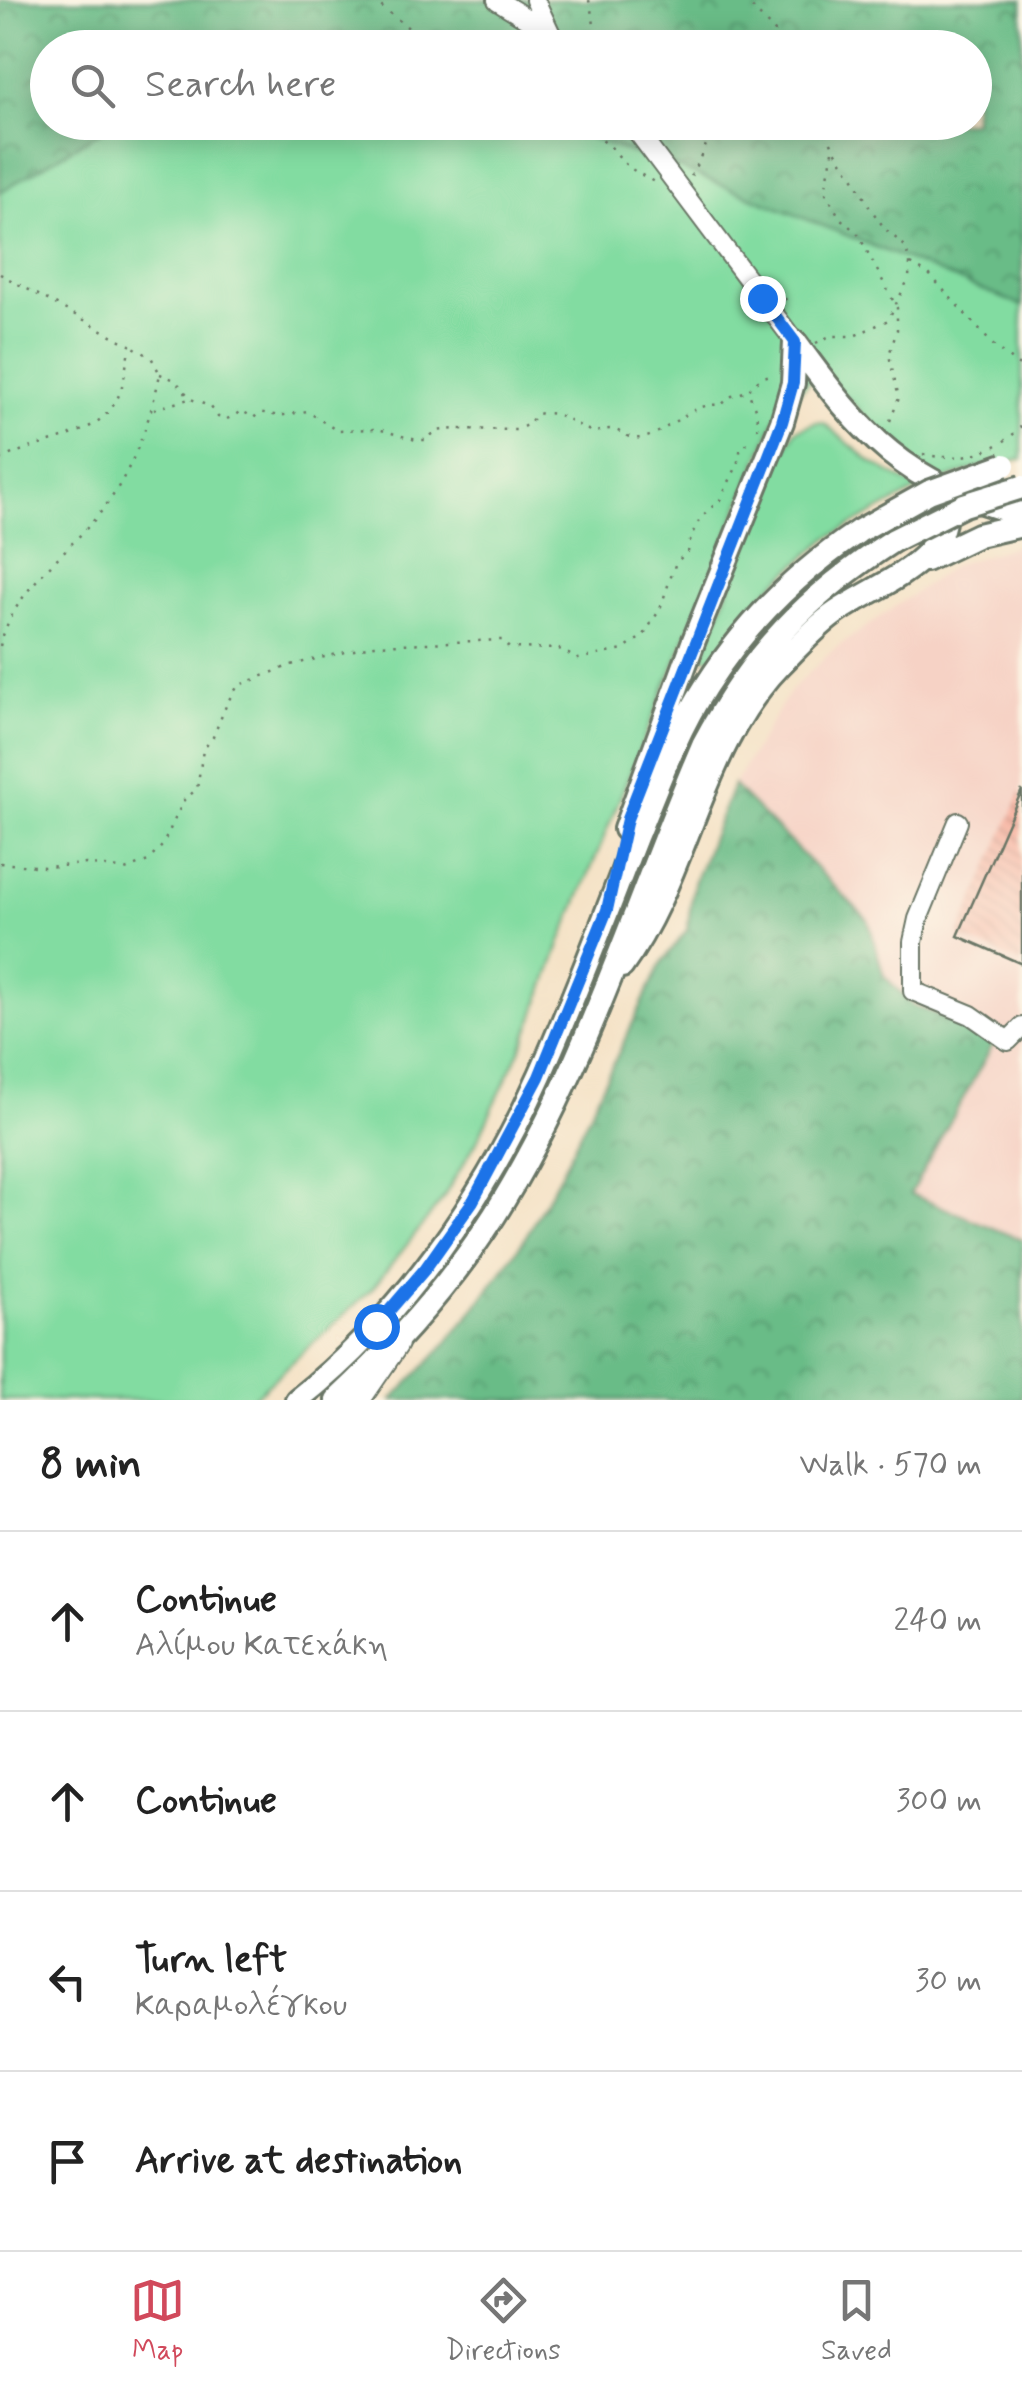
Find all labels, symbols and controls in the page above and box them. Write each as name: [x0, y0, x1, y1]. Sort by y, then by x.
search box: [30, 30, 992, 140]
icon: search: [65, 58, 120, 113]
text: Search here: [145, 61, 336, 110]
route end: [740, 276, 786, 322]
route start: [354, 1304, 400, 1350]
text: 8 min: [40, 1438, 142, 1493]
text: Walk · 570 m: [800, 1444, 982, 1486]
text: Continue: [135, 1576, 277, 1625]
icon: ahead: [40, 1594, 95, 1649]
text: 240 m: [894, 1600, 982, 1642]
text: Αλίμου Κατεχάκη: [135, 1625, 388, 1667]
icon: ahead: [40, 1774, 95, 1829]
text: Continue: [135, 1777, 277, 1826]
text: 300 m: [896, 1780, 982, 1822]
text: Turn left: [135, 1936, 287, 1985]
icon: left: [40, 1954, 95, 2009]
text: 30 m: [915, 1960, 982, 2002]
text: Καραμολέγκου: [135, 1985, 347, 2027]
icon: arrive: [40, 2134, 95, 2189]
text: Arrive at destination: [135, 2137, 462, 2186]
tab: Map: [130, 2273, 185, 2370]
tab: Directions: [446, 2273, 561, 2370]
tab: Saved: [821, 2273, 892, 2370]

